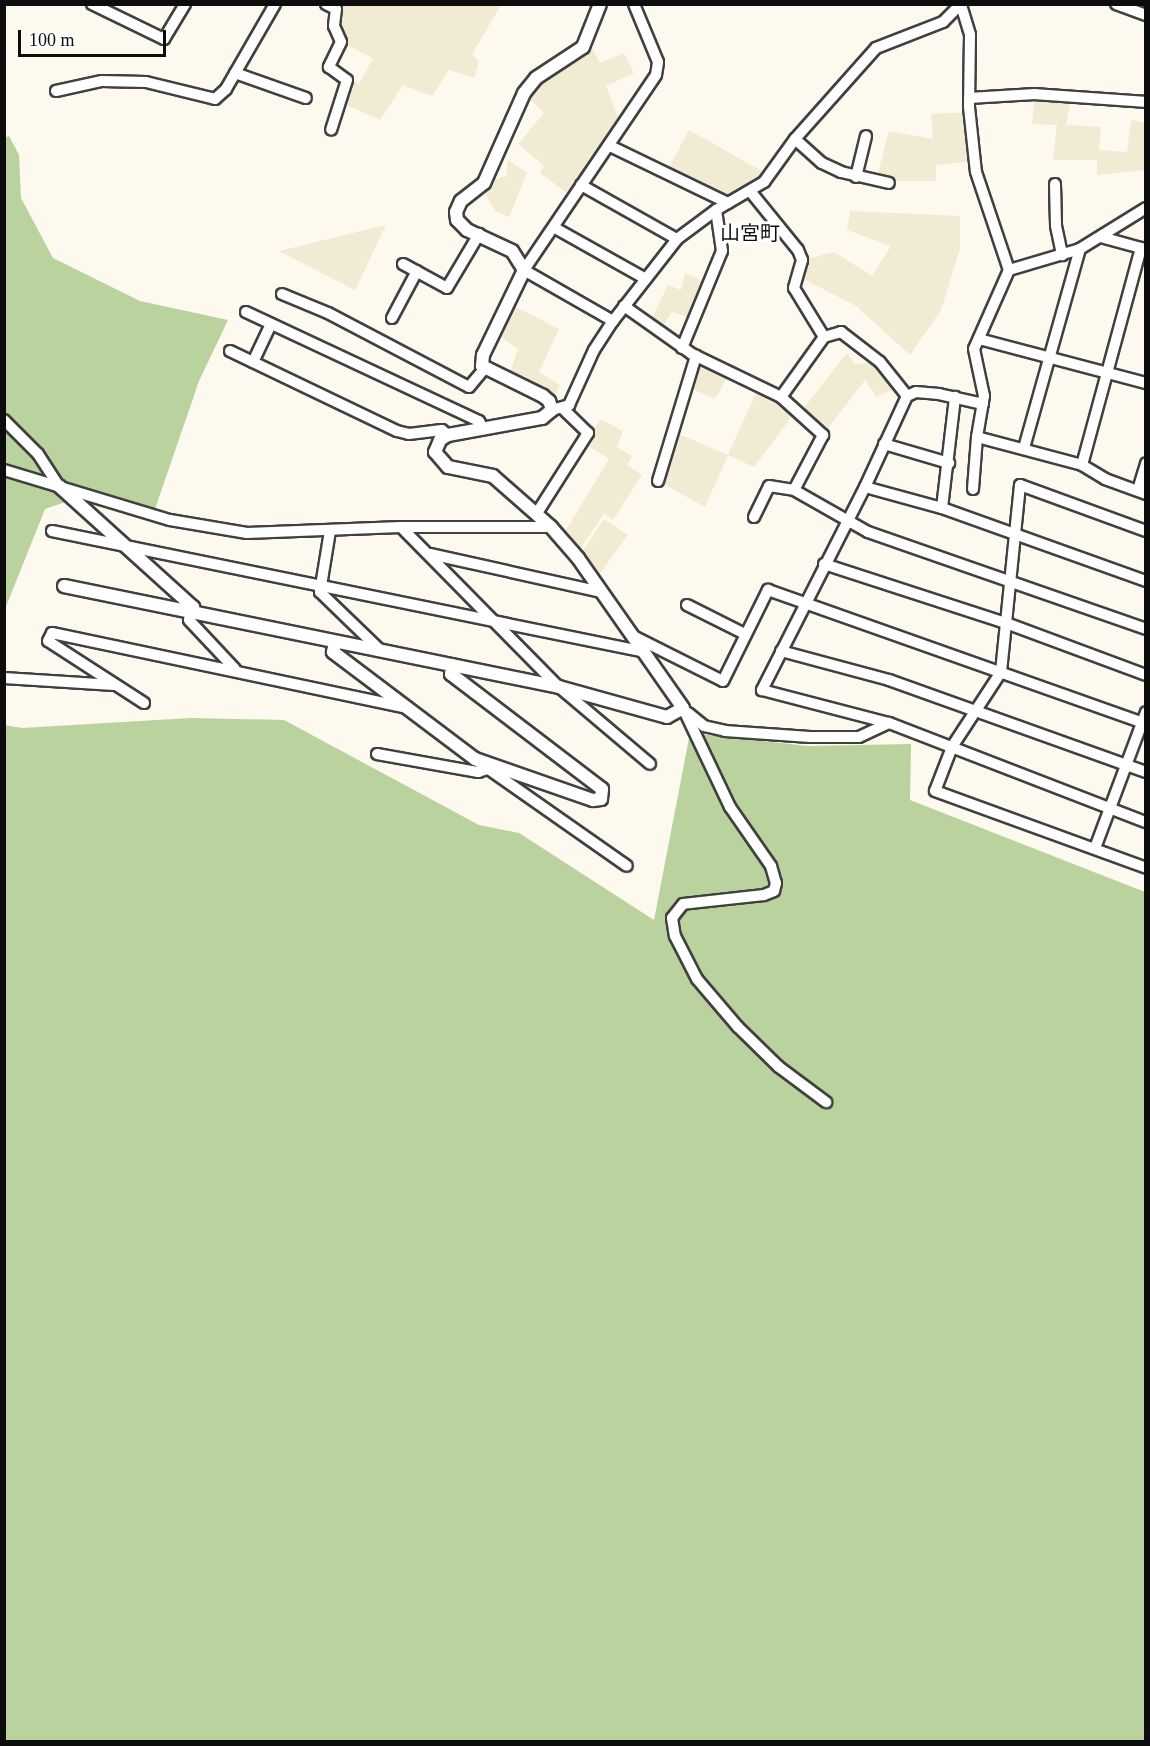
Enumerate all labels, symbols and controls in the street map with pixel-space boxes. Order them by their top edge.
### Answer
scale bar [21,18,170,56]
text: 100 m [29,30,75,50]
district label: 山宮町 [720,221,780,245]

